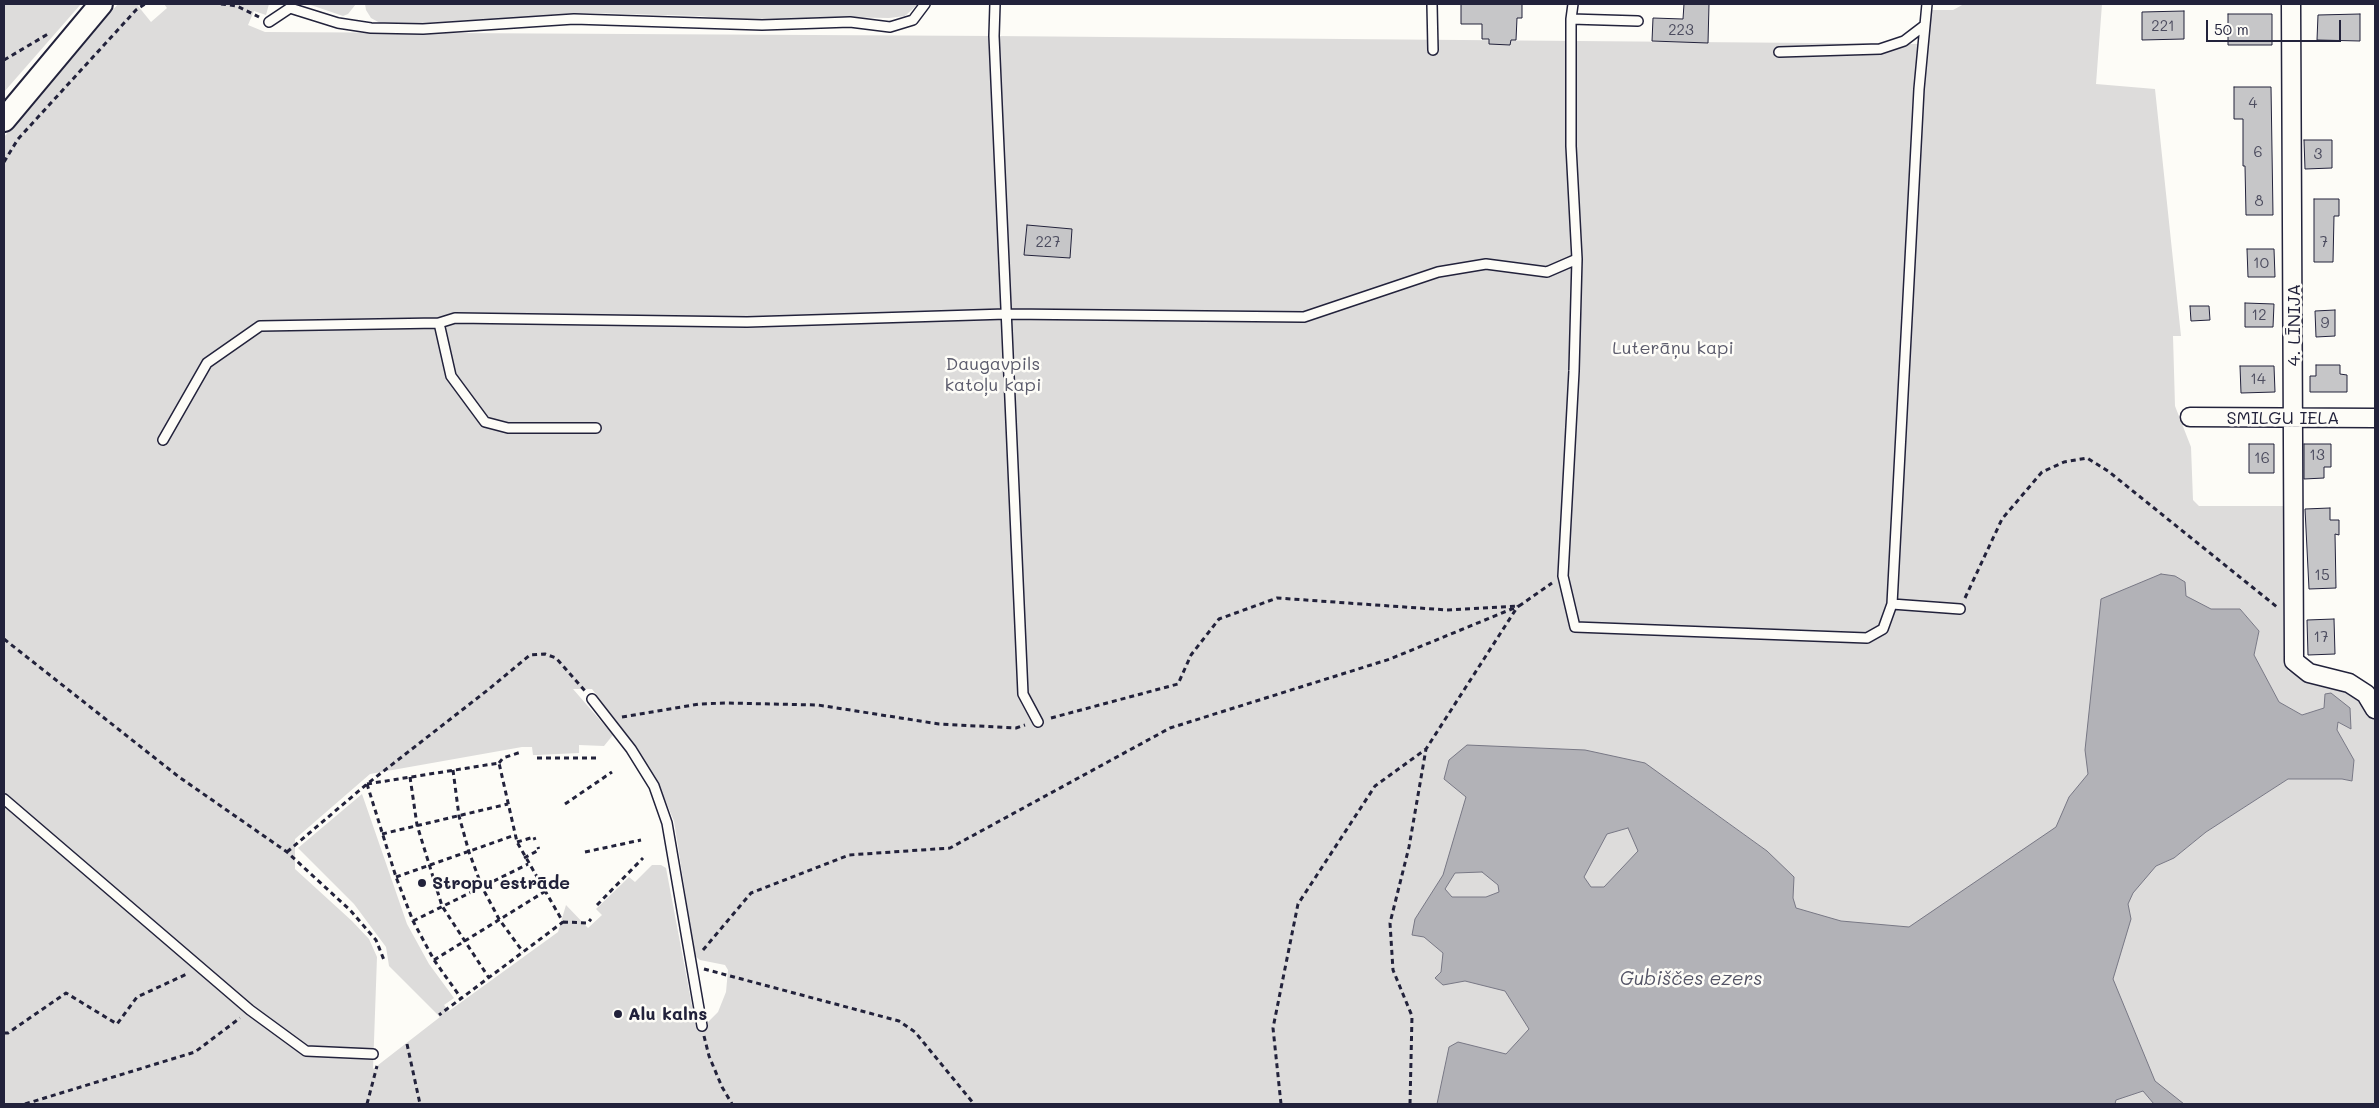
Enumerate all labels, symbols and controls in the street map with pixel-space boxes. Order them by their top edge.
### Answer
scale bar [2209,10,2344,42]
house number: 221 [2151,17,2175,35]
text: 50 m [2214,19,2249,39]
house number: 223 [1668,21,1694,39]
house number: 4 [2249,94,2257,112]
house number: 6 [2253,143,2263,161]
house number: 3 [2314,145,2322,163]
house number: 8 [2254,192,2264,210]
house number: 227 [1035,233,1061,251]
house number: 7 [2320,233,2328,251]
house number: 10 [2253,254,2269,272]
street label: 4. LĪNIJA [2283,284,2305,366]
house number: 12 [2251,306,2267,324]
house number: 9 [2321,314,2329,332]
park label: Luterāņu kapi [1612,337,1734,359]
park label: Daugavpils katoļu kapi [945,353,1041,396]
house number: 14 [2250,370,2266,388]
street label: SMILGU IELA [2226,407,2340,429]
house number: 13 [2309,446,2325,464]
house number: 16 [2254,449,2270,467]
house number: 15 [2314,566,2330,584]
house number: 17 [2313,628,2329,646]
place label: Stropu estrāde [432,872,570,894]
marker: Stropu estrāde [416,877,428,889]
water label: Gubiščes ezers [1620,968,1762,990]
place label: Alu kalns [628,1003,707,1025]
marker: Alu kalns [612,1008,624,1020]

